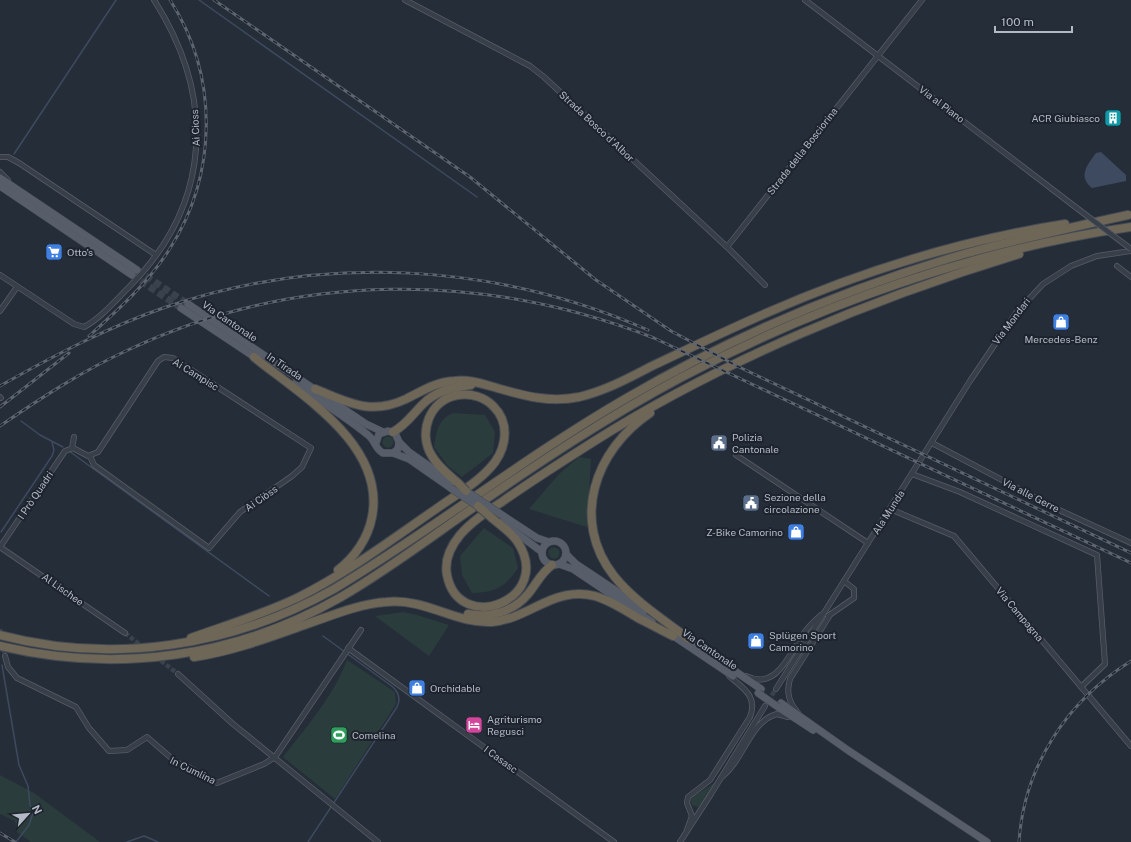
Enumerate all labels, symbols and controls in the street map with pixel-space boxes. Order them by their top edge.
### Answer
scale bar [995,8,1072,34]
text: 100 m [1001,15,1034,29]
street label: Via al Piano [917,83,967,125]
street label: Strada Bosco d'Albor [557,88,637,164]
street label: Strada della Bosciorina [764,105,840,197]
building icon: ACR Giubiasco [1103,108,1123,128]
street label: Ai Cioss [188,109,202,147]
place label: ACR Giubiasco [1031,112,1100,124]
supermarket icon: Otto's [44,242,64,262]
place label: Otto's [67,246,93,258]
street label: Via Mondari [990,295,1032,347]
street label: Via Cantonale [200,298,260,344]
shop icon: Mercedes-Benz [1051,312,1071,332]
place label: Mercedes-Benz [1024,333,1098,345]
street label: In Tirada [265,350,305,382]
street label: Ai Campisc [171,355,221,393]
place label: Polizia Cantonale [732,431,779,455]
public building icon: Polizia Cantonale [709,433,729,453]
street label: I Prò Quadri [15,469,55,521]
street label: Via alle Gerre [1000,475,1062,515]
street label: Ai Ciòss [242,482,280,514]
street label: Ala Munda [869,488,907,536]
place label: Sezione della circolazione [764,491,826,515]
public building icon: Sezione della circolazione [741,493,761,513]
shop icon: Z-Bike Camorino [786,522,806,542]
place label: Z-Bike Camorino [706,526,783,538]
street label: Al Lischee [40,570,87,608]
street label: Via Campagna [994,584,1046,644]
street label: Via Cantonale [680,626,740,672]
place label: Splügen Sport Camorino [769,629,836,653]
shop icon: Splügen Sport Camorino [746,631,766,651]
shop icon: Orchidable [407,678,427,698]
place label: Orchidable [430,682,481,694]
place label: Agriturismo Regusci [487,713,542,737]
hotel icon: Agriturismo Regusci [464,715,484,735]
sports icon: Comelina [329,725,349,745]
place label: Comelina [352,729,396,741]
street label: I Casasc [482,743,520,775]
street label: In Cumlina [168,754,218,786]
north arrow [8,794,48,834]
text: N [30,803,44,816]

